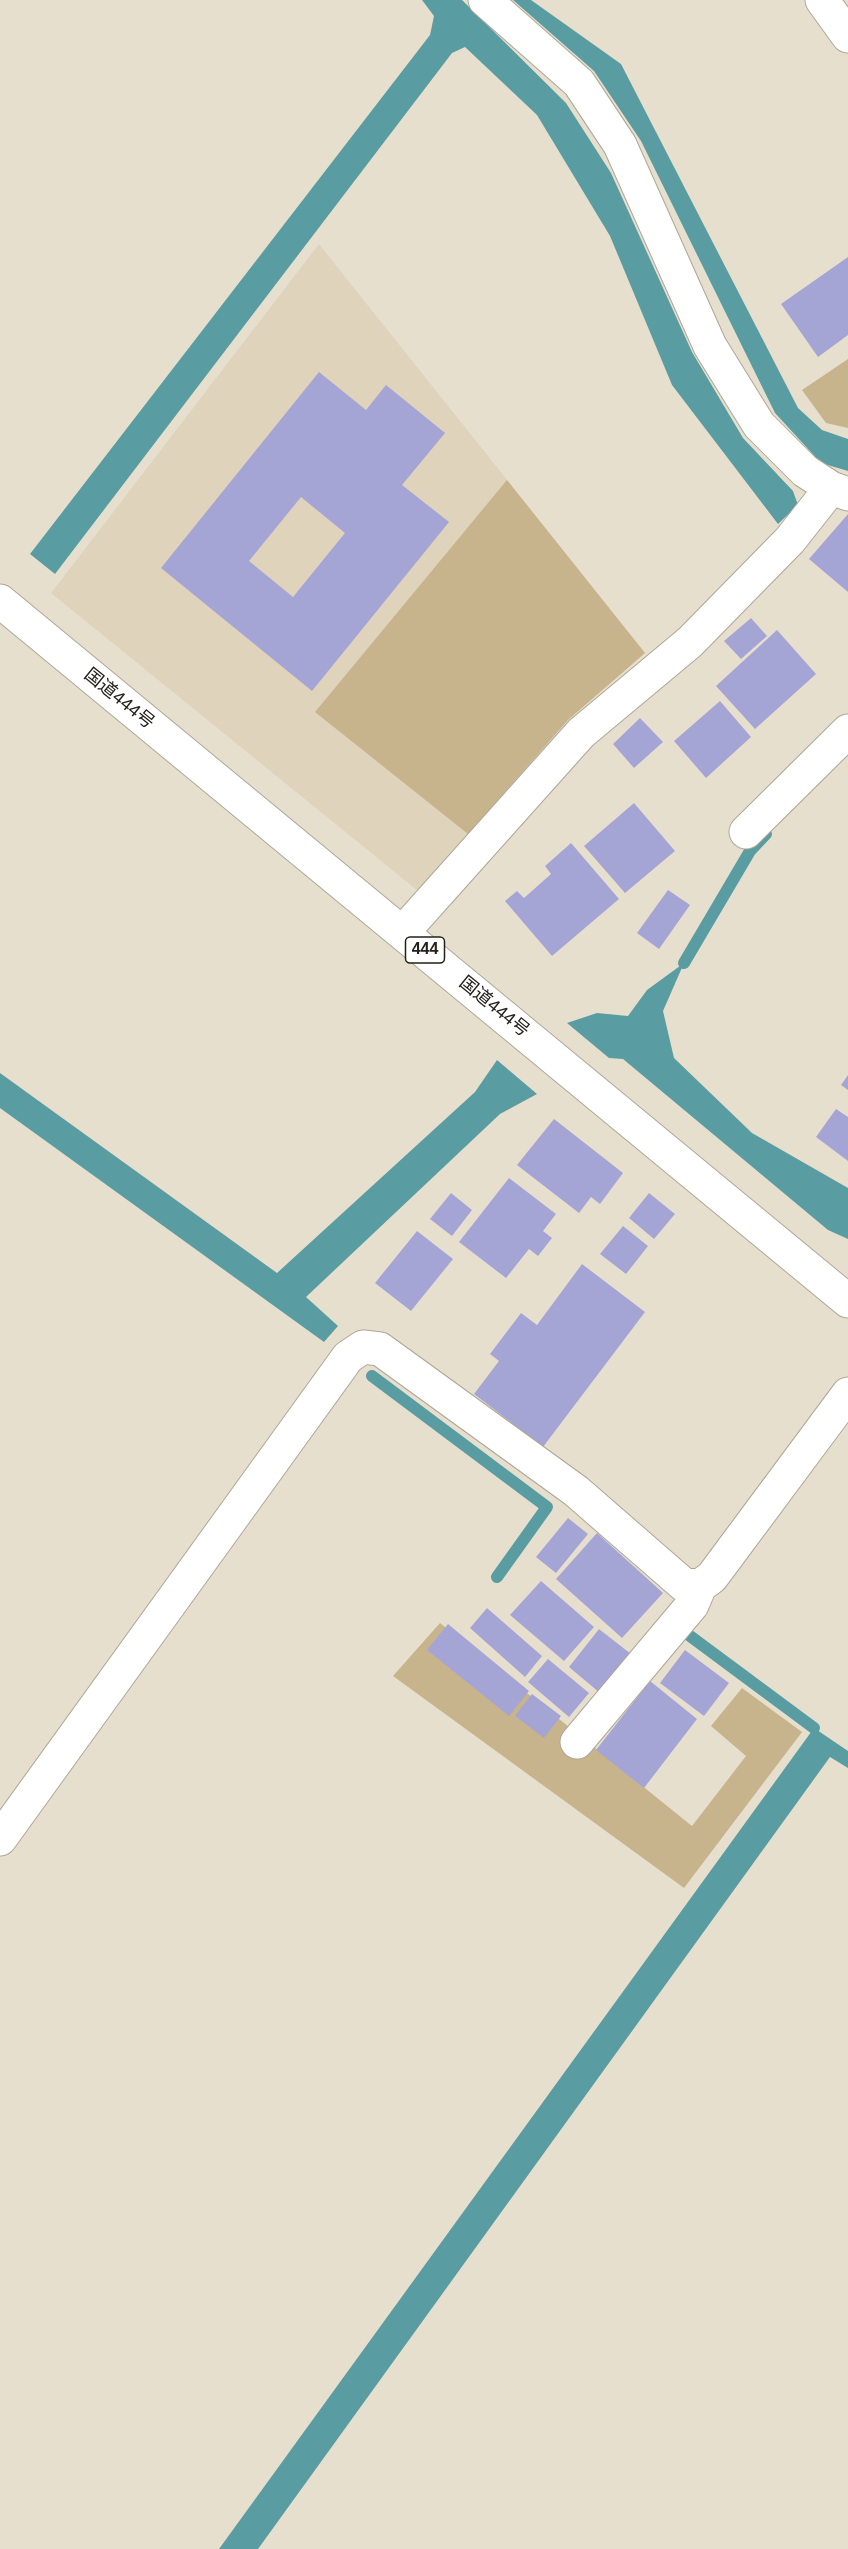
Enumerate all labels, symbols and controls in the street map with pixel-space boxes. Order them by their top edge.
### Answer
street label: 国道444号 [80,664,158,734]
road number: 444 [406,937,444,963]
street label: 国道444号 [455,972,533,1042]

